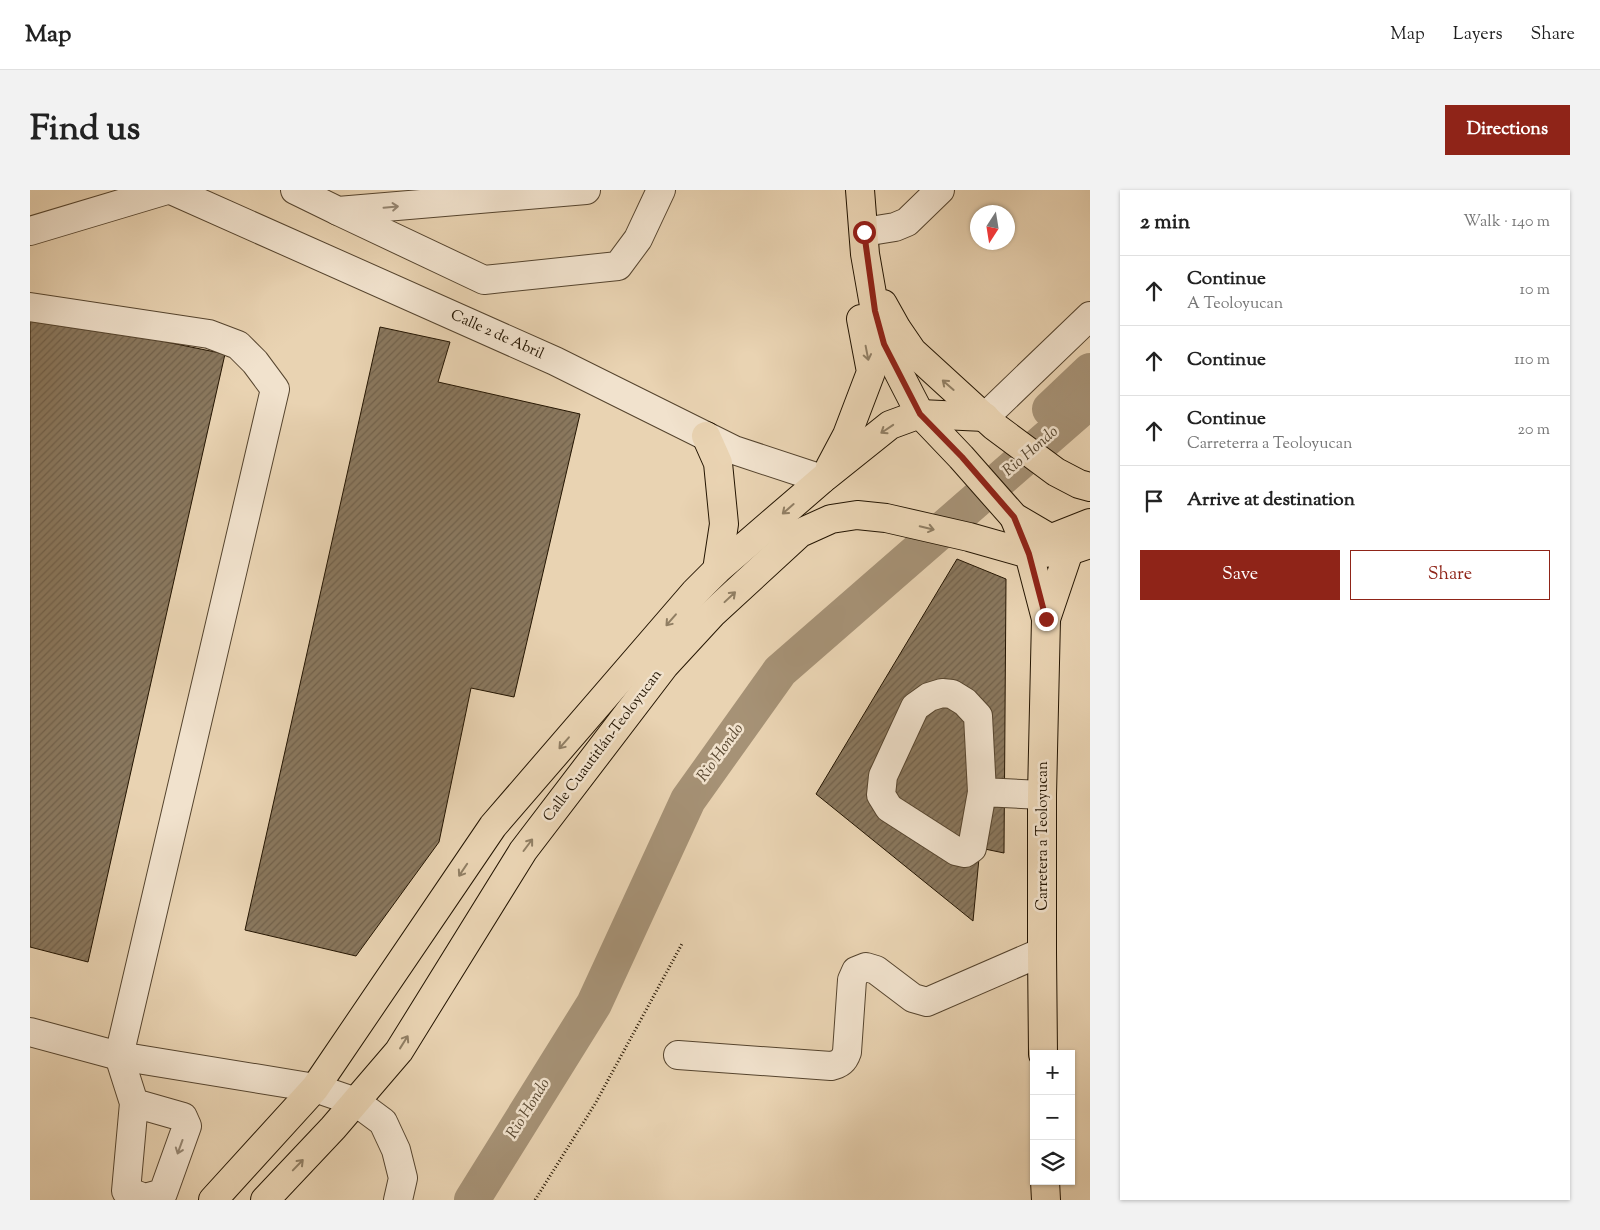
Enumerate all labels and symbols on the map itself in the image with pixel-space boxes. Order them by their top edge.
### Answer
one-way arrow [383,202,399,212]
north arrow [970,205,1015,250]
route start [853,221,876,244]
street label: Calle 2 de Abril [447,305,547,365]
one-way arrow [863,345,873,361]
one-way arrow [942,379,955,391]
water label: Rio Hondo [998,421,1064,483]
one-way arrow [880,424,894,434]
one-way arrow [782,503,795,514]
one-way arrow [919,524,935,533]
one-way arrow [723,591,736,603]
route end [1035,608,1058,631]
one-way arrow [665,614,676,627]
street label: Calle Cuautitlán-Teoloyucan [539,665,667,827]
water label: Rio Hondo [692,719,750,787]
one-way arrow [559,737,570,750]
street label: Carretera a Teoloyucan [1033,761,1054,911]
one-way arrow [522,839,533,852]
one-way arrow [458,863,468,877]
one-way arrow [400,1035,410,1049]
water label: Rio Hondo [501,1075,557,1143]
one-way arrow [175,1139,184,1154]
one-way arrow [292,1158,304,1171]

